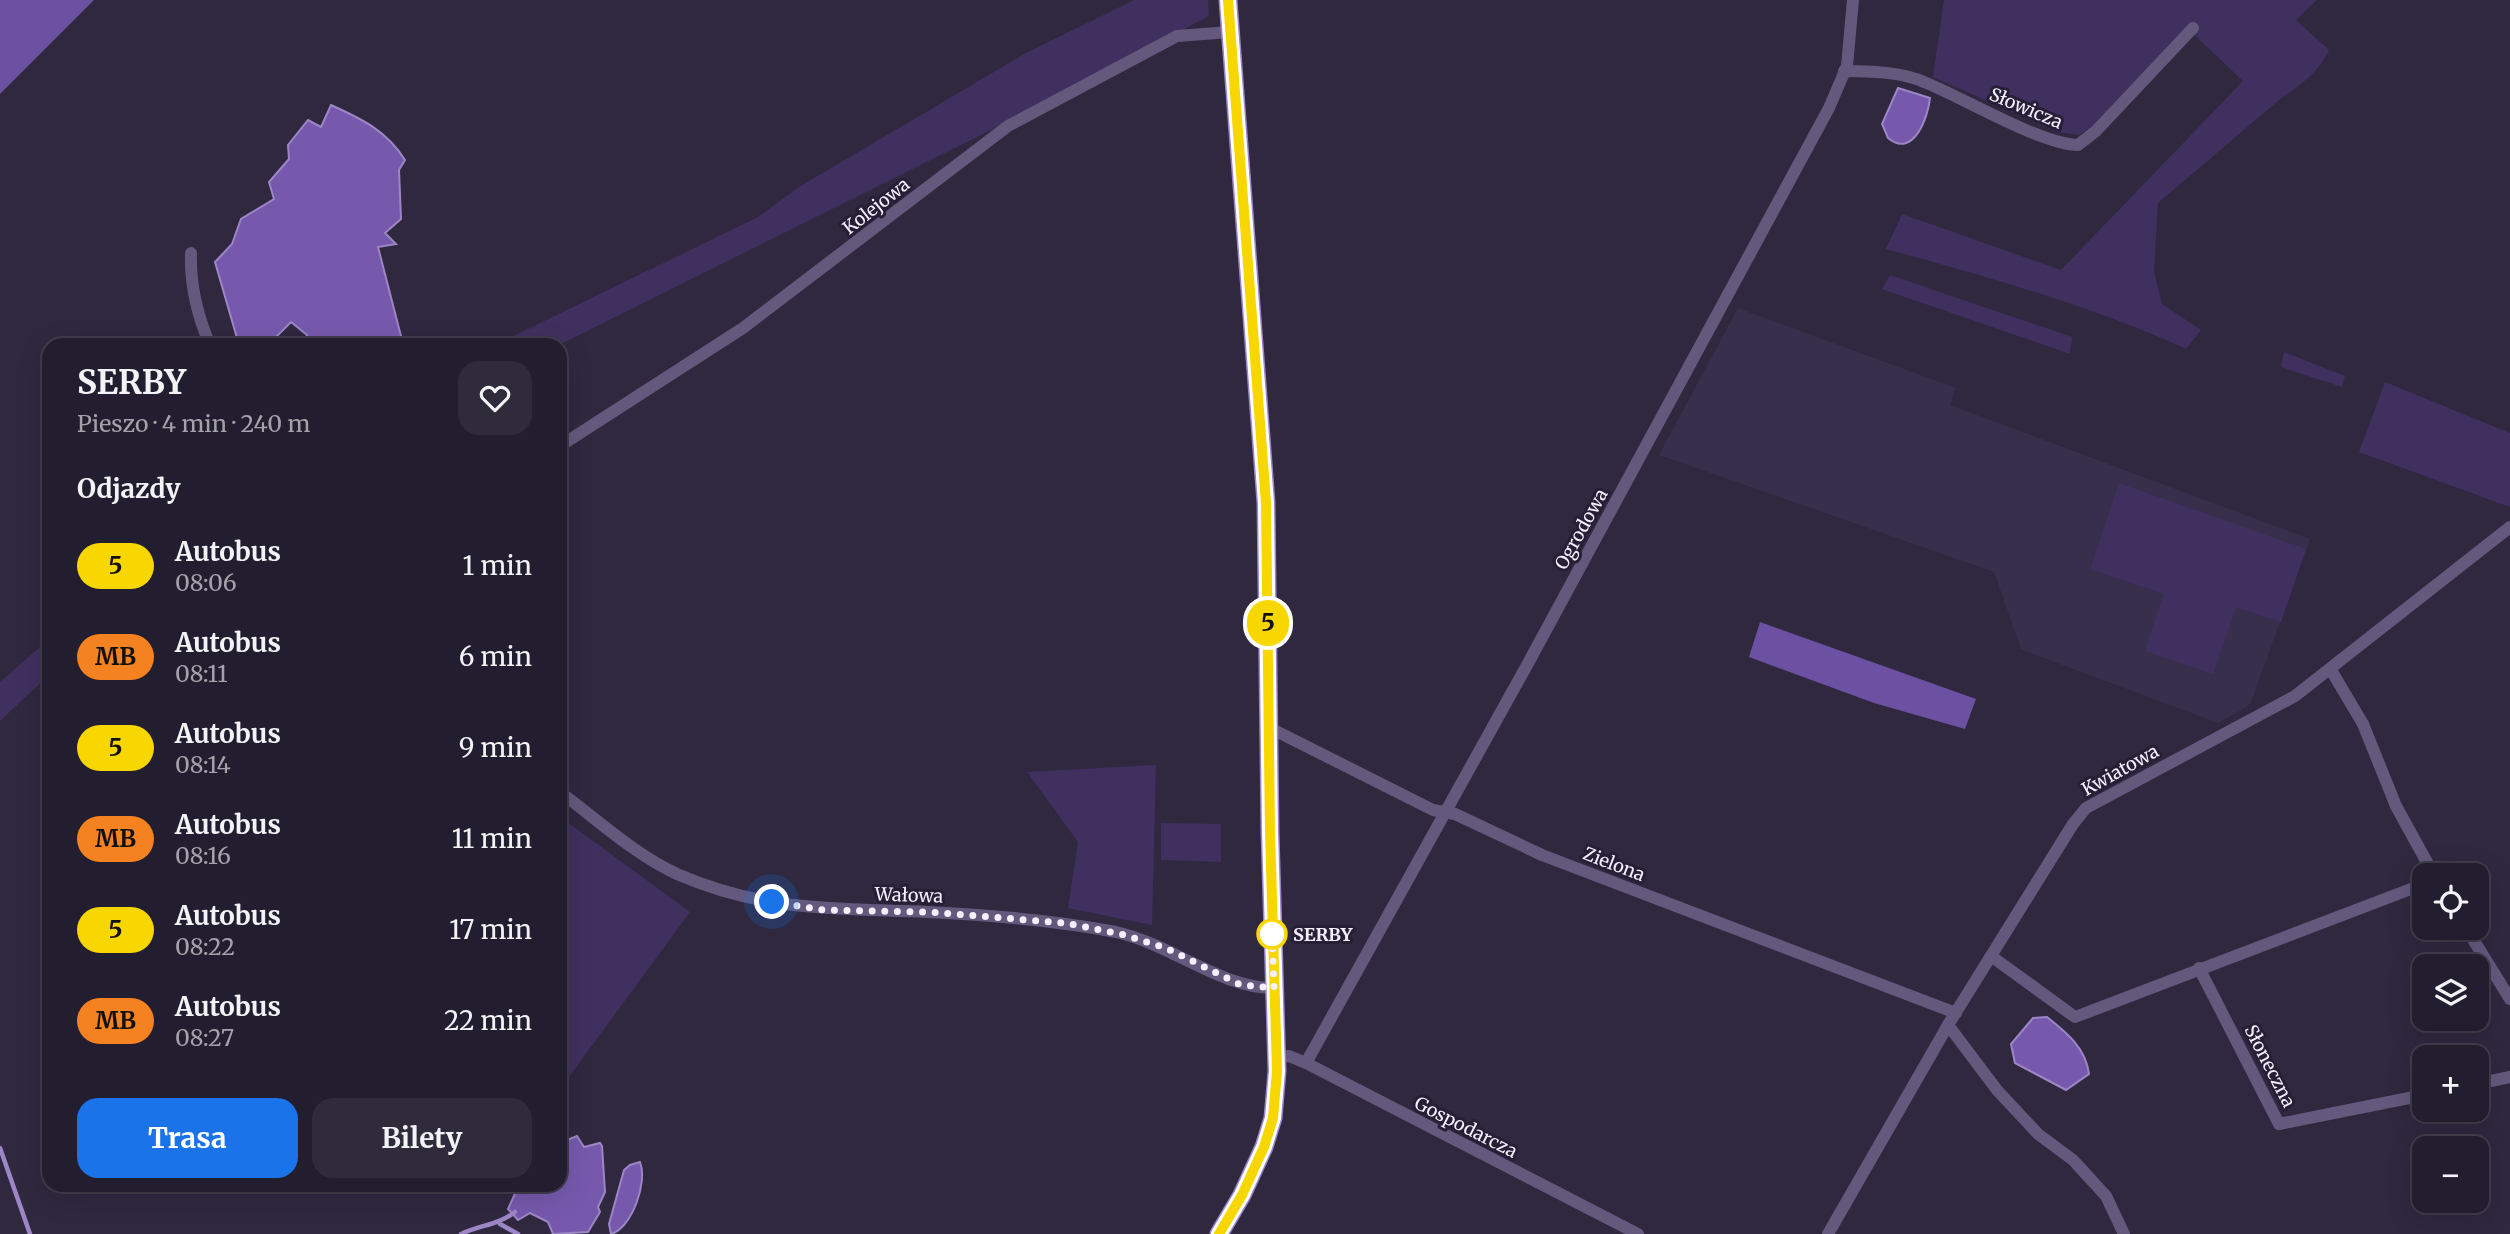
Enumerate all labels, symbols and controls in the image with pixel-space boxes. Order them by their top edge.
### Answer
street label: Słowicza [1986,82,2066,134]
street label: Kolejowa [838,173,914,239]
button: heart [458,361,532,435]
text: SERBY [77,362,186,403]
text: Pieszo · 4 min · 240 m [77,409,310,438]
text: Odjazdy [77,472,181,505]
street label: Ogrodowa [1549,484,1613,573]
text: Autobus [175,535,281,568]
text: 1 min [463,549,532,582]
text: 5 [108,550,123,581]
text: 08:06 [175,568,237,597]
line badge: 5 [1245,600,1291,646]
text: 5 [1261,607,1275,638]
text: Autobus [175,626,281,659]
text: 6 min [459,640,532,673]
text: MB [95,641,136,672]
text: 08:11 [175,659,228,688]
text: Autobus [175,717,281,750]
text: 9 min [459,731,532,764]
text: 5 [108,732,123,763]
street label: Kwiatowa [2077,739,2163,801]
text: 08:14 [175,750,231,779]
text: Autobus [175,808,281,841]
text: 11 min [452,822,532,855]
text: MB [95,823,136,854]
text: 08:16 [175,841,231,870]
street label: Zielona [1580,842,1648,886]
map controls [2412,863,2489,1213]
button: locate [2412,863,2489,940]
street label: Wałowa [873,882,944,908]
your location [754,884,789,919]
text: Autobus [175,899,281,932]
text: 17 min [449,913,532,946]
text: 5 [108,914,123,945]
marker: SERBY [1257,919,1287,949]
place label: SERBY [1293,923,1354,946]
text: 08:22 [175,932,235,961]
button: layers [2412,954,2489,1031]
text: Autobus [175,990,281,1023]
text: 22 min [444,1004,532,1037]
text: MB [95,1005,136,1036]
street label: Słoneczna [2239,1021,2301,1111]
text: 08:27 [175,1023,234,1052]
button: + [2412,1045,2489,1122]
street label: Gospodarcza [1411,1091,1522,1163]
button: Trasa [77,1098,298,1178]
button: Bilety [312,1098,532,1178]
button: − [2412,1136,2489,1213]

